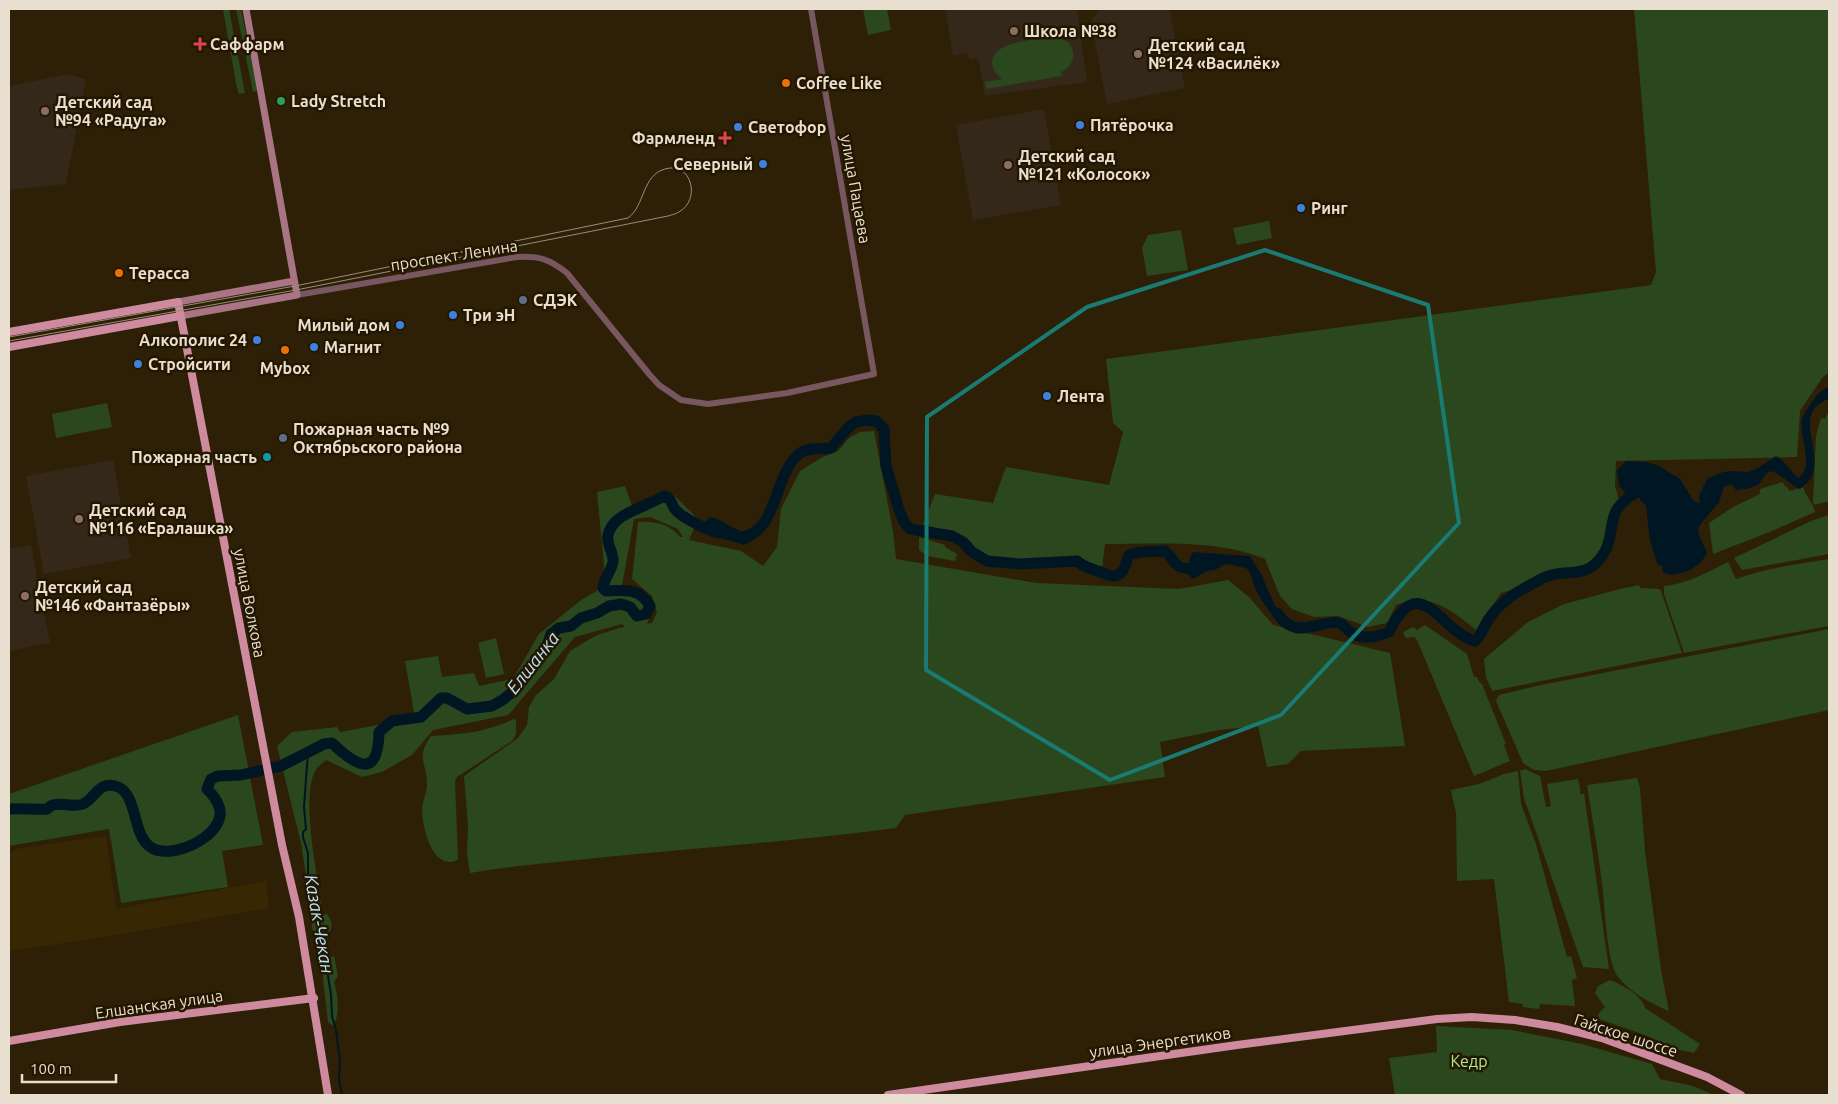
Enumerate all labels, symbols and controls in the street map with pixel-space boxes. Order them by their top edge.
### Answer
place label: Школа №38 [1024,22,1117,40]
marker: Школа №38 [1008,25,1020,37]
place label: Саффарм [210,35,284,53]
place label: Детский сад №124 «Василёк» [1148,36,1280,72]
marker: Саффарм [194,38,206,50]
marker: Детский сад №124 «Василёк» [1132,48,1144,60]
place label: Coffee Like [796,74,882,92]
marker: Coffee Like [780,77,792,89]
place label: Lady Stretch [291,92,386,110]
place label: Детский сад №94 «Радуга» [55,93,166,129]
marker: Lady Stretch [275,95,287,107]
marker: Детский сад №94 «Радуга» [39,105,51,117]
place label: Пятёрочка [1090,116,1174,134]
place label: Светофор [748,118,826,136]
marker: Пятёрочка [1074,119,1086,131]
marker: Светофор [732,121,744,133]
place label: Фармленд [632,129,716,147]
marker: Фармленд [719,132,731,144]
street label: улица Пацаева [838,133,874,245]
place label: Детский сад №121 «Колосок» [1018,147,1150,183]
place label: Северный [673,155,753,173]
marker: Северный [757,158,769,170]
marker: Детский сад №121 «Колосок» [1002,159,1014,171]
place label: Ринг [1311,199,1347,217]
marker: Ринг [1295,202,1307,214]
street label: проспект Ленина [389,236,519,274]
place label: Терасса [129,264,190,282]
marker: Терасса [113,267,125,279]
place label: СДЭК [533,291,578,309]
marker: СДЭК [517,294,529,306]
place label: Три эН [463,306,515,324]
marker: Три эН [447,309,459,321]
place label: Милый дом [297,316,390,334]
marker: Милый дом [394,319,406,331]
place label: Алкополис 24 [139,331,247,349]
marker: Алкополис 24 [251,334,263,346]
place label: Магнит [324,338,381,356]
marker: Магнит [308,341,320,353]
marker: Mybox [279,344,291,356]
place label: Стройсити [148,355,231,373]
marker: Стройсити [132,358,144,370]
place label: Mybox [260,359,311,377]
place label: Лента [1057,387,1105,405]
marker: Лента [1041,390,1053,402]
place label: Пожарная часть №9 Октябрьского района [293,420,463,456]
marker: Пожарная часть №9 Октябрьского района [277,432,289,444]
place label: Пожарная часть [131,448,257,466]
marker: Пожарная часть [261,451,273,463]
place label: Детский сад №116 «Ералашка» [89,501,233,537]
marker: Детский сад №116 «Ералашка» [73,513,85,525]
street label: улица Волкова [231,547,269,659]
place label: Детский сад №146 «Фантазёры» [35,578,190,614]
marker: Детский сад №146 «Фантазёры» [19,590,31,602]
water label: Елшанка [502,627,563,697]
water label: Казак-Чекан [301,873,339,975]
street label: Елшанская улица [94,986,224,1022]
street label: Гайское шоссе [1572,1010,1680,1060]
street label: улица Энергетиков [1088,1023,1232,1061]
scale bar [22,1052,116,1084]
park label: Кедр [1450,1052,1488,1070]
text: 100 m [30,1060,72,1077]

